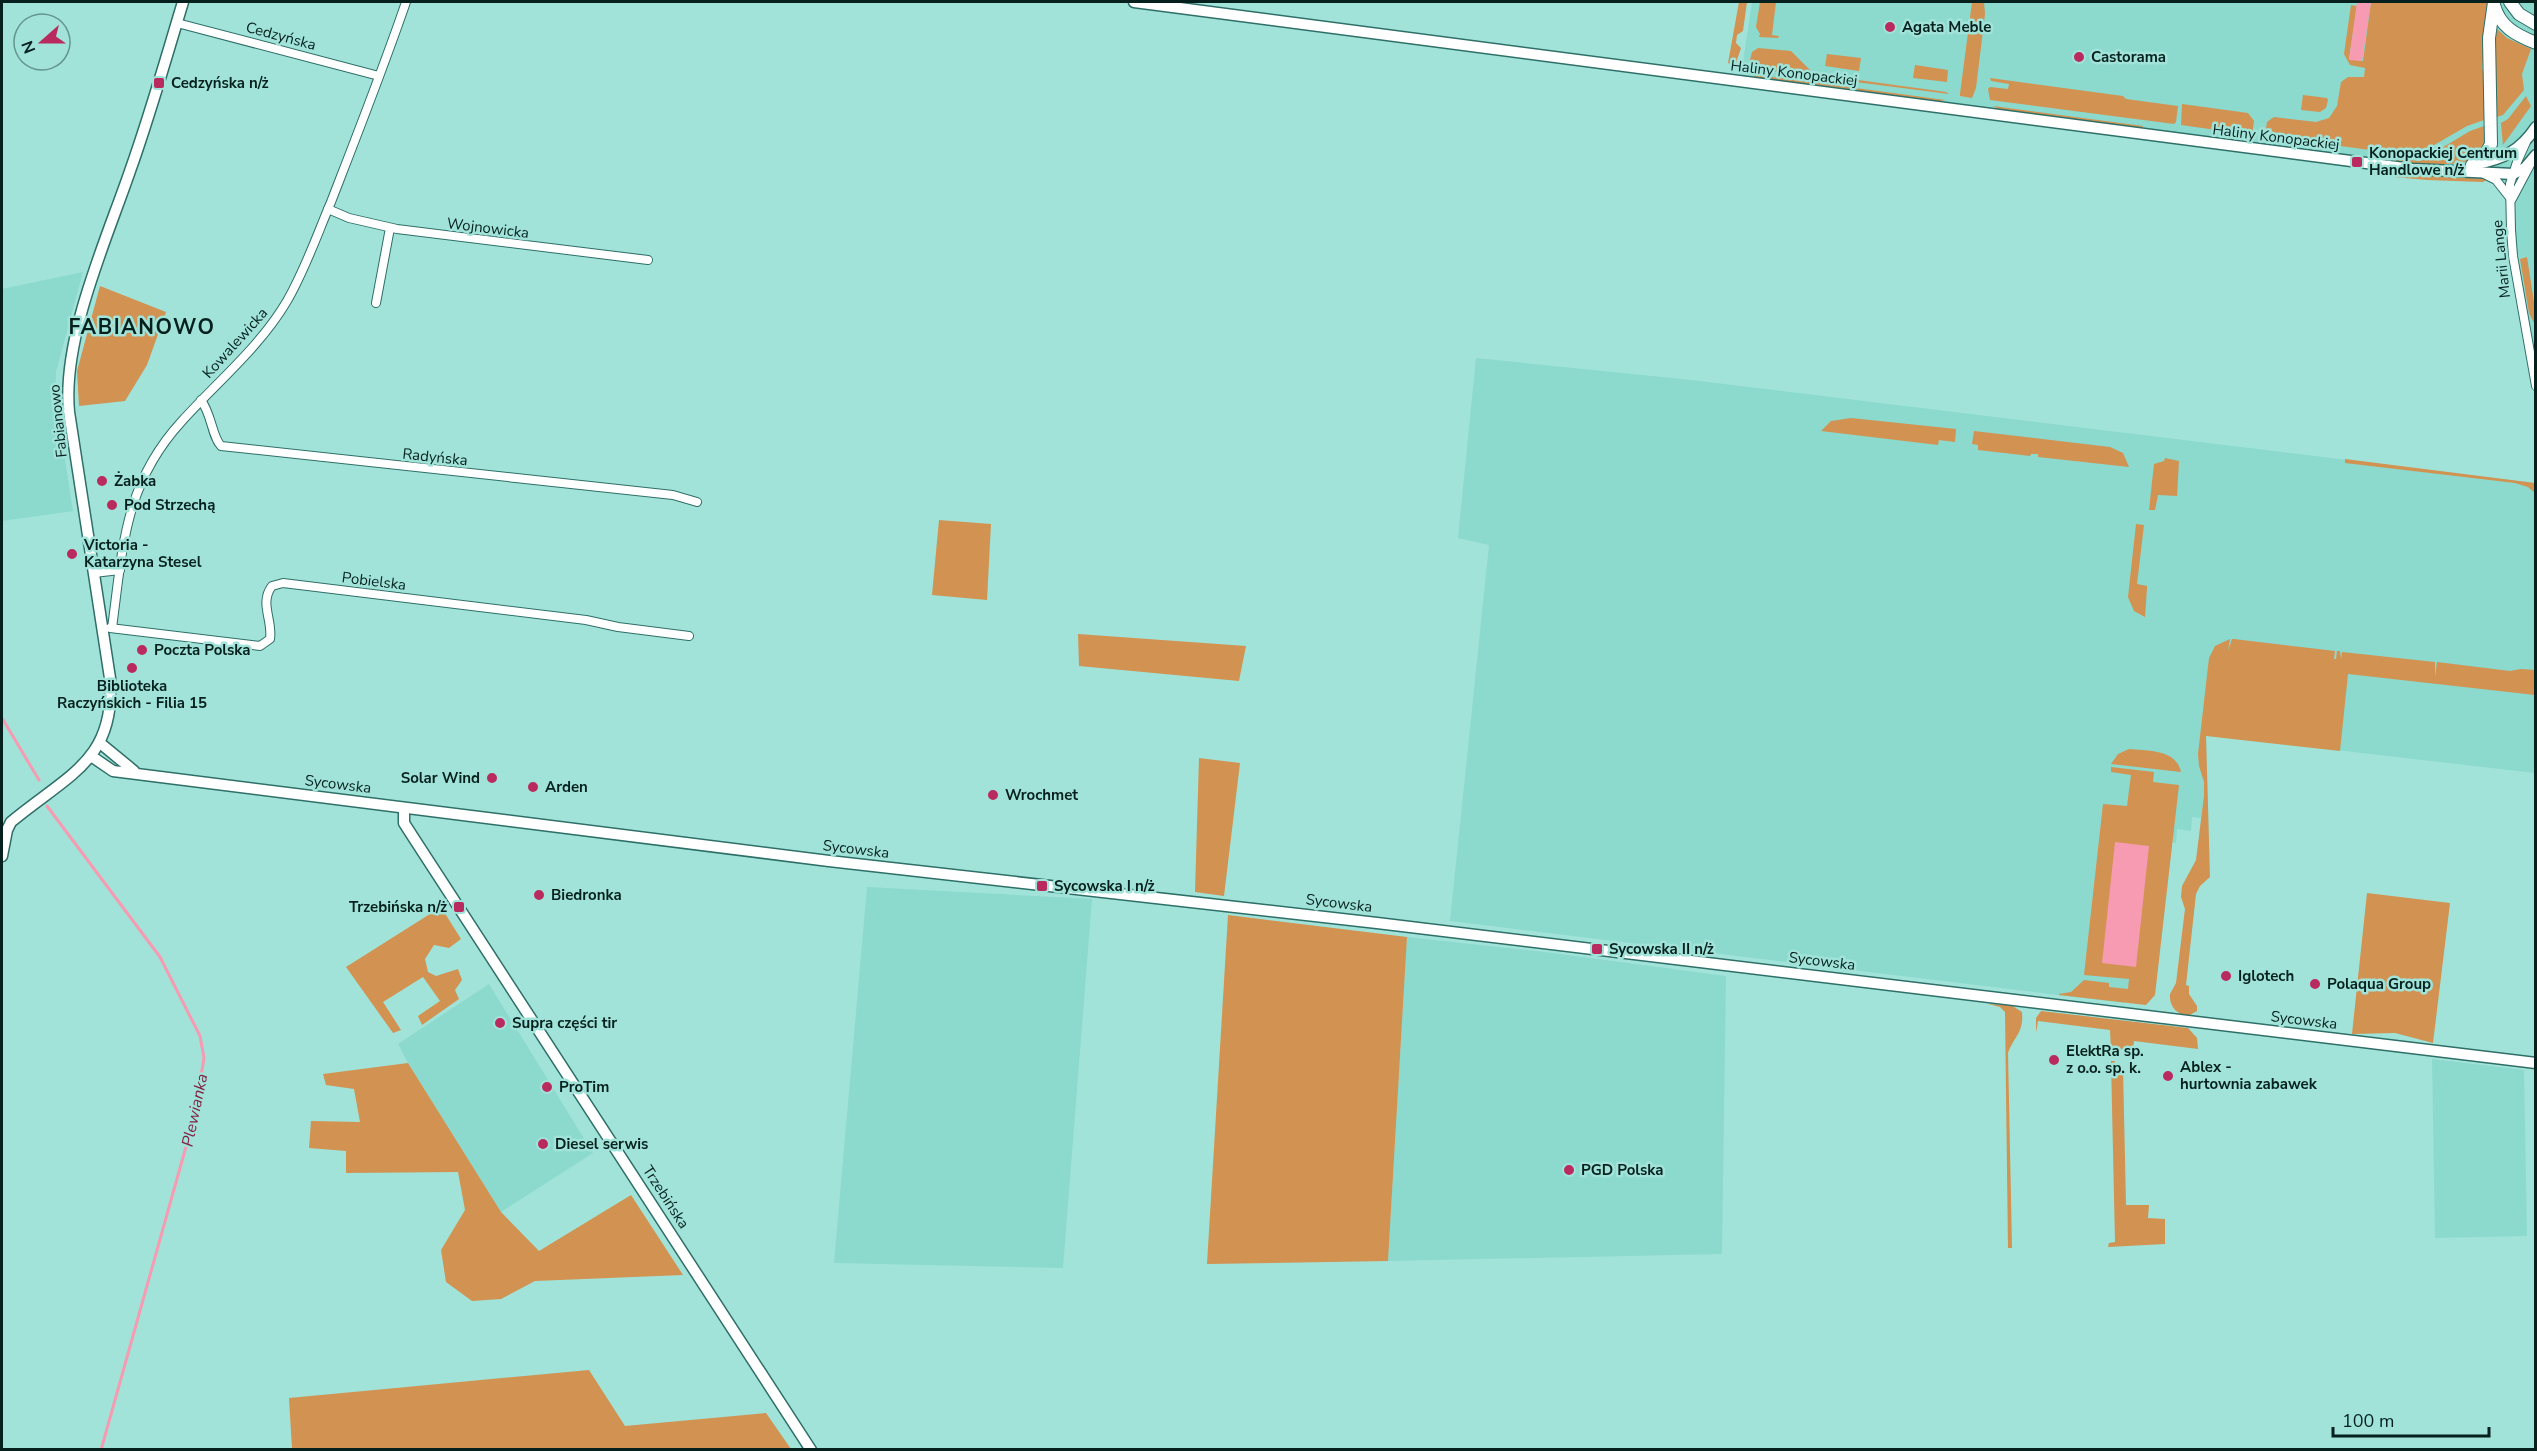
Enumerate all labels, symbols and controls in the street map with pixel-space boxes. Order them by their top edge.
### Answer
north arrow [12,12,72,72]
street label: Cedzyńska [244,17,318,55]
place label: Agata Meble [1902,17,1991,37]
marker: Agata Meble [1883,20,1897,34]
text: N [17,37,41,57]
place label: Castorama [2091,47,2166,67]
marker: Castorama [2072,50,2086,64]
street label: Haliny Konopackiej [1729,55,1859,91]
place label: Cedzyńska n/ż [171,73,269,93]
marker: Cedzyńska n/ż [152,76,166,90]
street label: Haliny Konopackiej [2211,119,2341,155]
place label: Konopackiej Centrum Handlowe n/ż [2369,143,2517,180]
marker: Konopackiej Centrum Handlowe n/ż [2350,155,2364,169]
street label: Wojnowicka [446,213,530,243]
street label: Marii Lange [2487,219,2515,299]
street label: Kowalewicka [198,303,272,383]
district label: FABIANOWO [68,313,216,341]
street label: Fabianowo [44,383,72,459]
street label: Radyńska [401,444,469,470]
place label: Żabka [114,471,156,491]
marker: Żabka [95,474,109,488]
place label: Pod Strzechą [124,495,215,515]
marker: Pod Strzechą [105,498,119,512]
place label: Victoria - Katarzyna Stesel [83,535,202,572]
marker: Victoria - Katarzyna Stesel [65,547,79,561]
street label: Pobielska [341,567,407,595]
place label: Poczta Polska [154,640,251,660]
marker: Poczta Polska [135,643,149,657]
marker: Biblioteka Raczyńskich - Filia 15 [125,661,139,675]
place label: Biblioteka Raczyńskich - Filia 15 [57,676,207,713]
place label: Solar Wind [401,768,480,788]
street label: Sycowska [304,770,372,798]
marker: Solar Wind [485,771,499,785]
place label: Arden [545,777,588,797]
marker: Arden [526,780,540,794]
place label: Wrochmet [1005,785,1078,805]
marker: Wrochmet [986,788,1000,802]
street label: Sycowska [822,835,890,863]
place label: Sycowska I n/ż [1054,876,1155,896]
marker: Sycowska I n/ż [1035,879,1049,893]
place label: Biedronka [551,885,622,905]
marker: Biedronka [532,888,546,902]
street label: Sycowska [1305,889,1373,917]
place label: Trzebińska n/ż [349,897,447,917]
marker: Trzebińska n/ż [452,900,466,914]
place label: Sycowska II n/ż [1609,939,1714,959]
marker: Sycowska II n/ż [1590,942,1604,956]
street label: Sycowska [1788,947,1856,975]
place label: Iglotech [2238,966,2294,986]
marker: Iglotech [2219,969,2233,983]
place label: Polaqua Group [2327,974,2431,994]
marker: Polaqua Group [2308,977,2322,991]
street label: Sycowska [2270,1006,2338,1034]
place label: Supra części tir [512,1013,617,1033]
marker: Supra części tir [493,1016,507,1030]
place label: ElektRa sp. z o.o. sp. k. [2066,1041,2144,1078]
marker: ElektRa sp. z o.o. sp. k. [2047,1053,2061,1067]
place label: Ablex - hurtownia zabawek [2180,1057,2318,1094]
marker: Ablex - hurtownia zabawek [2161,1069,2175,1083]
water label: Plewianka [176,1072,213,1149]
place label: ProTim [559,1077,609,1097]
marker: ProTim [540,1080,554,1094]
place label: Diesel serwis [555,1134,648,1154]
marker: Diesel serwis [536,1137,550,1151]
place label: PGD Polska [1581,1160,1663,1180]
street label: Trzebińska [638,1162,694,1232]
marker: PGD Polska [1562,1163,1576,1177]
scale bar [2333,1400,2489,1438]
text: 100 m [2342,1409,2394,1433]

